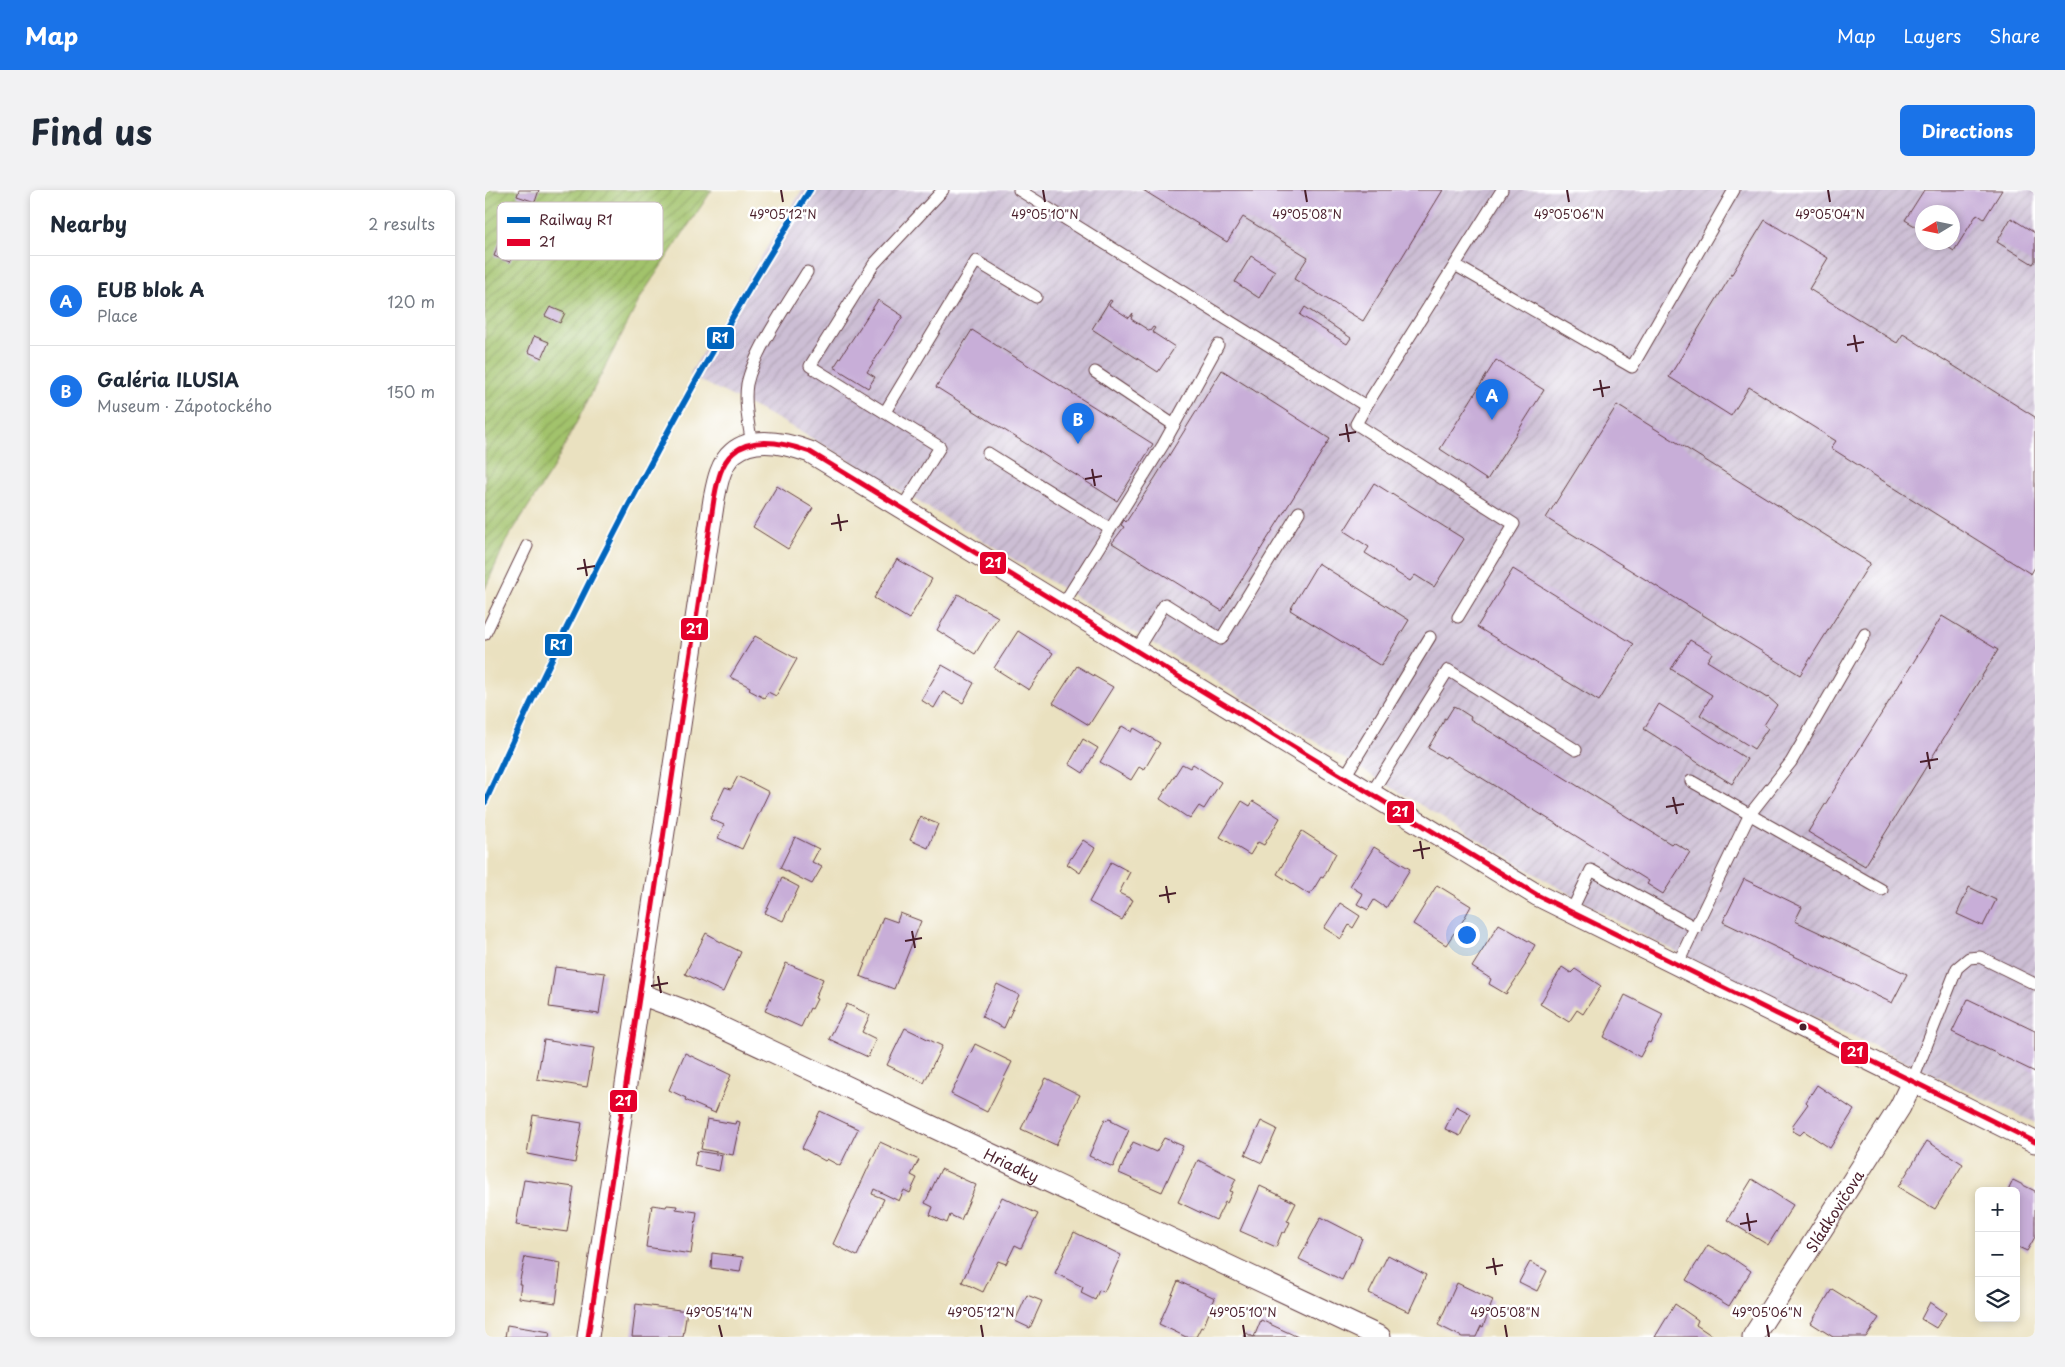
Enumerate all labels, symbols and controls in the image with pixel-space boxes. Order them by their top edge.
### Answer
text: Map [25,17,78,53]
text: Map [1837,22,1876,49]
text: Layers [1904,22,1961,49]
text: Share [1989,22,2040,49]
text: Find us [30,104,152,157]
button: Directions [1900,105,2035,156]
legend [497,202,663,260]
text: 49°05'12"N [749,205,817,223]
text: 49°05'10"N [1011,205,1079,223]
text: 49°05'08"N [1272,205,1342,223]
text: 49°05'06"N [1534,205,1604,223]
text: 49°05'04"N [1795,205,1865,223]
north arrow [1915,205,1960,250]
text: Nearby [50,207,127,239]
text: Railway R1 [539,209,612,230]
text: 2 results [368,211,435,235]
text: 21 [539,231,555,252]
text: EUB blok A [97,275,204,303]
text: A [60,289,72,313]
text: 120 m [388,289,435,313]
text: Place [97,303,138,327]
line badge: R1 [706,326,735,350]
text: R1 [712,327,729,348]
text: Galéria ILUSIA [97,365,239,393]
text: B [61,379,71,403]
text: 150 m [387,379,435,403]
pin: A [1476,379,1508,420]
text: Museum · Zápotockého [97,393,272,417]
pin: B [1062,403,1094,444]
line badge: 21 [979,551,1007,575]
text: 21 [985,552,1002,573]
line badge: 21 [680,617,709,641]
text: 21 [686,618,703,639]
line badge: R1 [544,633,573,657]
text: R1 [550,634,567,655]
line badge: 21 [1386,800,1415,824]
text: 21 [1392,801,1409,822]
your location [1454,922,1480,948]
unlabelled marker [1798,1022,1808,1032]
line badge: 21 [1840,1041,1869,1065]
text: 21 [1847,1041,1864,1062]
line badge: 21 [609,1089,638,1113]
text: 21 [615,1090,632,1111]
street label: Hriadky [980,1141,1043,1187]
street label: Sládkovičova [1799,1164,1869,1256]
map controls [1975,1187,2020,1322]
button: + [1975,1187,2020,1232]
button: − [1975,1232,2020,1277]
button: layers [1975,1277,2020,1322]
text: 49°05'14"N [686,1303,752,1321]
text: 49°05'12"N [947,1303,1015,1321]
text: 49°05'10"N [1209,1303,1277,1321]
text: 49°05'08"N [1470,1303,1540,1321]
text: 49°05'06"N [1732,1303,1802,1321]

